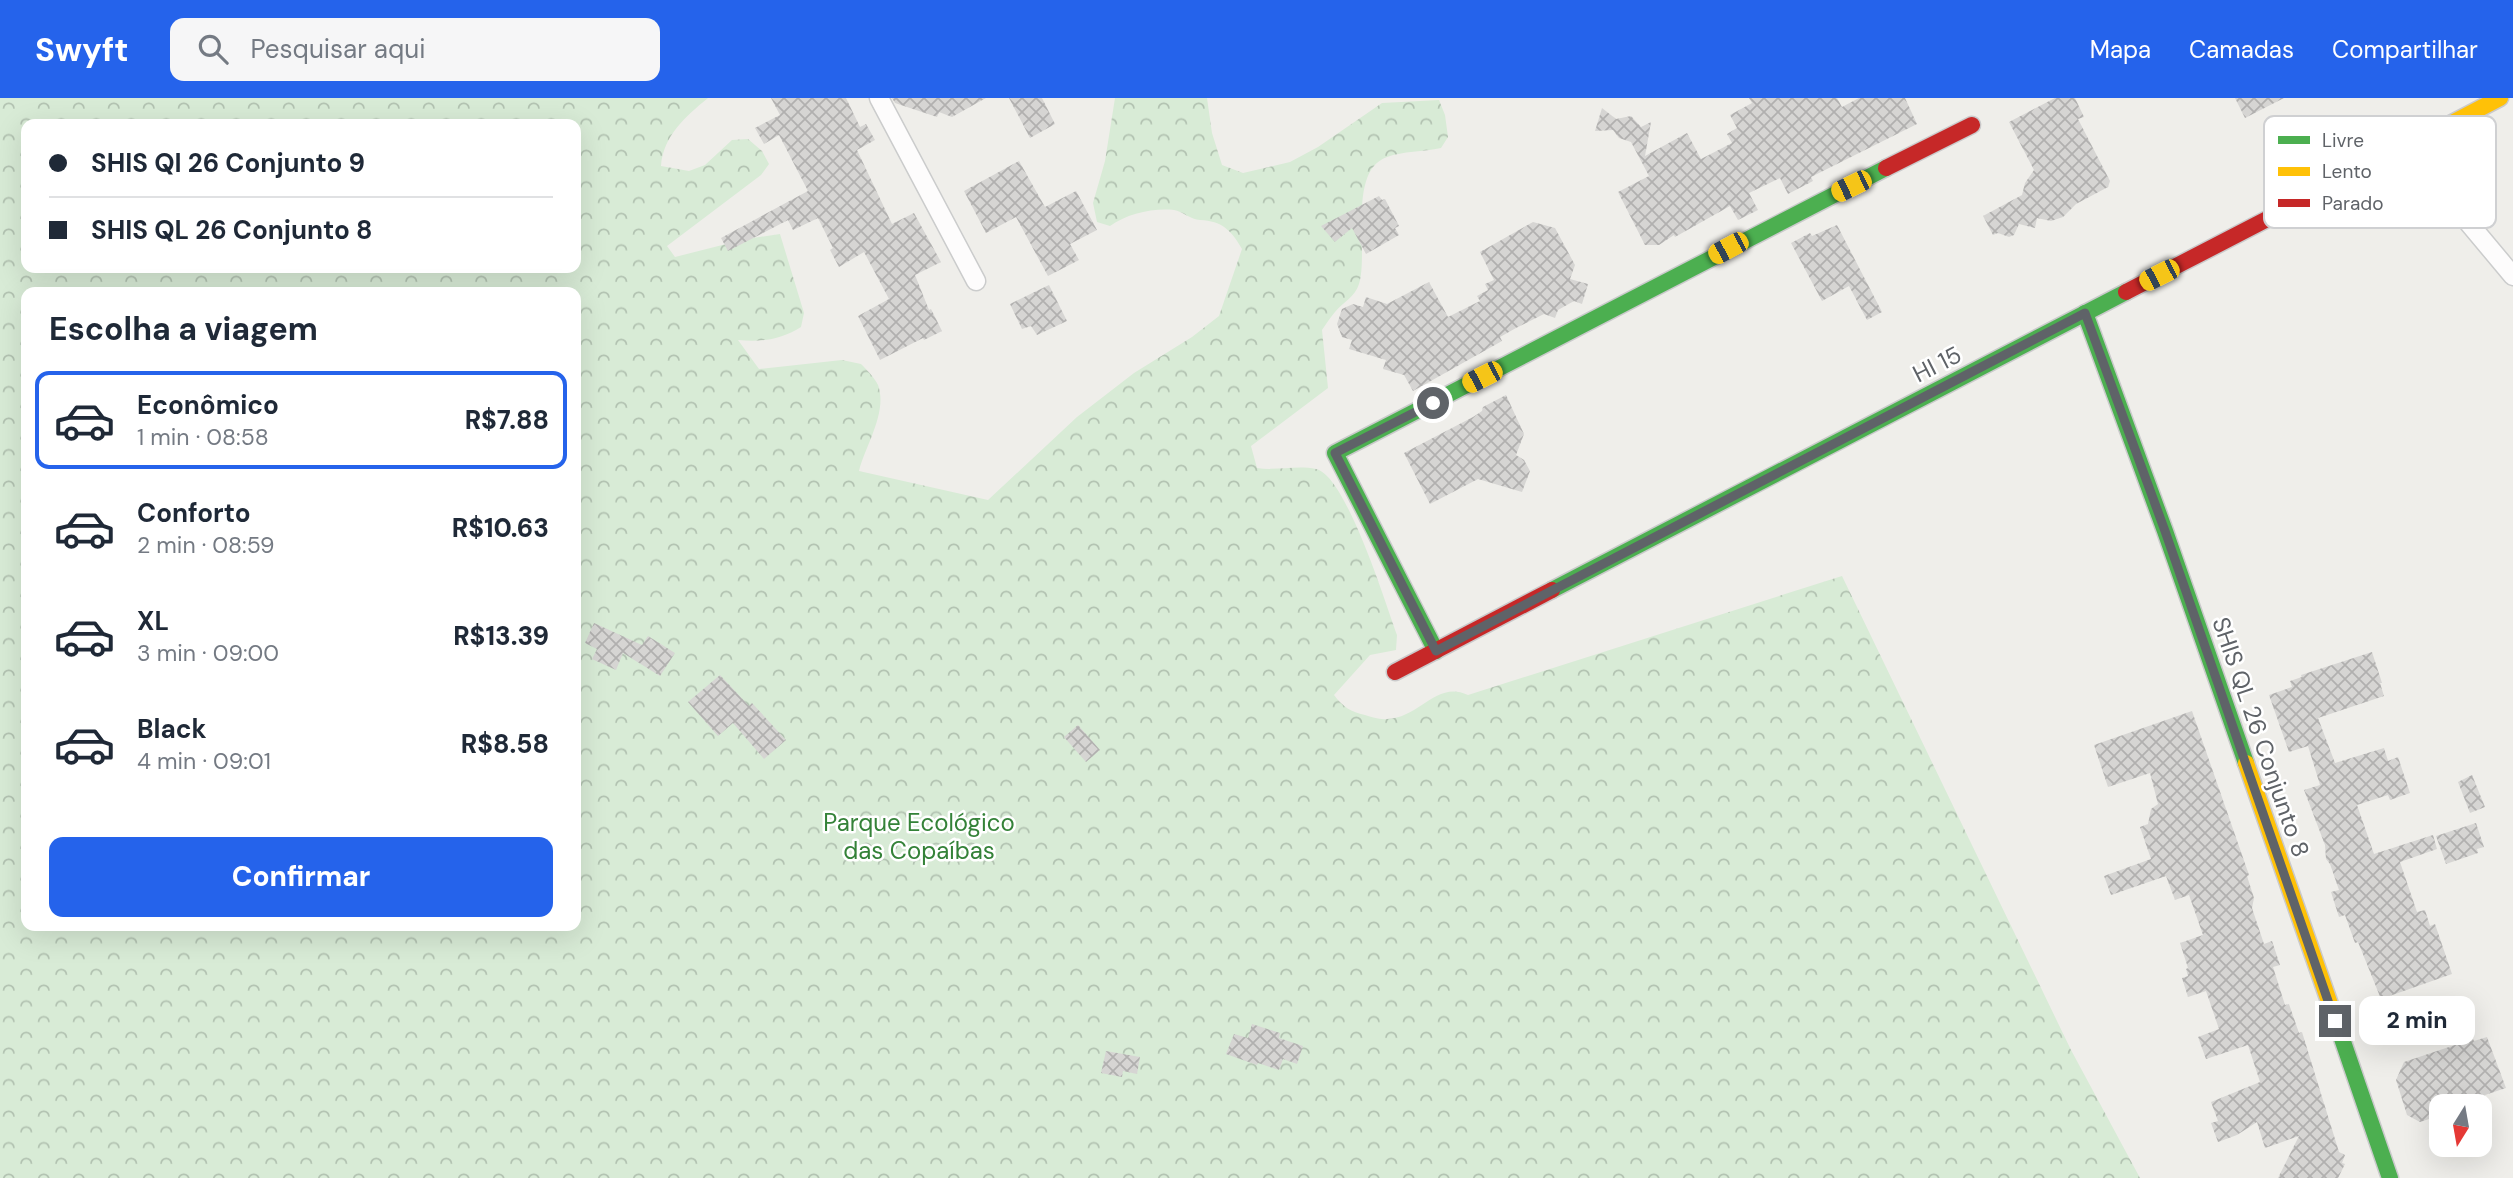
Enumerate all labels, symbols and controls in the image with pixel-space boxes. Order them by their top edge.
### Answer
search box [170,18,660,81]
text: Swyft [35,28,128,71]
icon: search [194,30,232,68]
text: Pesquisar aqui [250,32,425,66]
text: Mapa [2090,34,2151,65]
text: Camadas [2189,34,2294,65]
text: Compartilhar [2332,34,2478,65]
legend [2264,116,2496,228]
text: Livre [2322,128,2364,153]
text: SHIS QI 26 Conjunto 9 [91,146,365,180]
text: Lento [2322,159,2372,184]
car [1828,167,1875,205]
text: Parado [2322,191,2383,216]
text: SHIS QL 26 Conjunto 8 [91,213,372,247]
car [1705,229,1752,267]
car [2136,256,2183,294]
text: Escolha a viagem [49,308,318,350]
street label: HI 15 [1907,339,1967,389]
car [1459,358,1506,396]
route start [1417,387,1449,419]
text: Econômico [137,388,279,422]
icon: car [53,389,116,452]
text: R$7.88 [465,403,549,437]
text: 1 min · 08:58 [137,422,269,452]
text: Conforto [137,496,251,530]
icon: car [53,497,116,560]
text: R$10.63 [452,511,549,545]
text: 2 min · 08:59 [137,530,275,560]
text: XL [137,604,169,638]
icon: car [53,605,116,668]
street label: SHIS QL 26 Conjunto 8 [2205,613,2317,861]
text: R$13.39 [453,619,549,653]
text: 3 min · 09:00 [137,638,279,668]
text: Black [137,712,207,746]
icon: car [53,713,116,776]
text: R$8.58 [461,727,549,761]
text: 4 min · 09:01 [137,746,271,776]
park label: Parque Ecológico das Copaíbas [823,807,1015,866]
button: Confirmar [49,837,553,917]
callout: 2 min [2360,996,2475,1046]
route end [2319,1005,2351,1037]
text: 2 min [2386,1005,2448,1035]
north arrow [2429,1094,2492,1157]
map controls [2429,1094,2492,1157]

